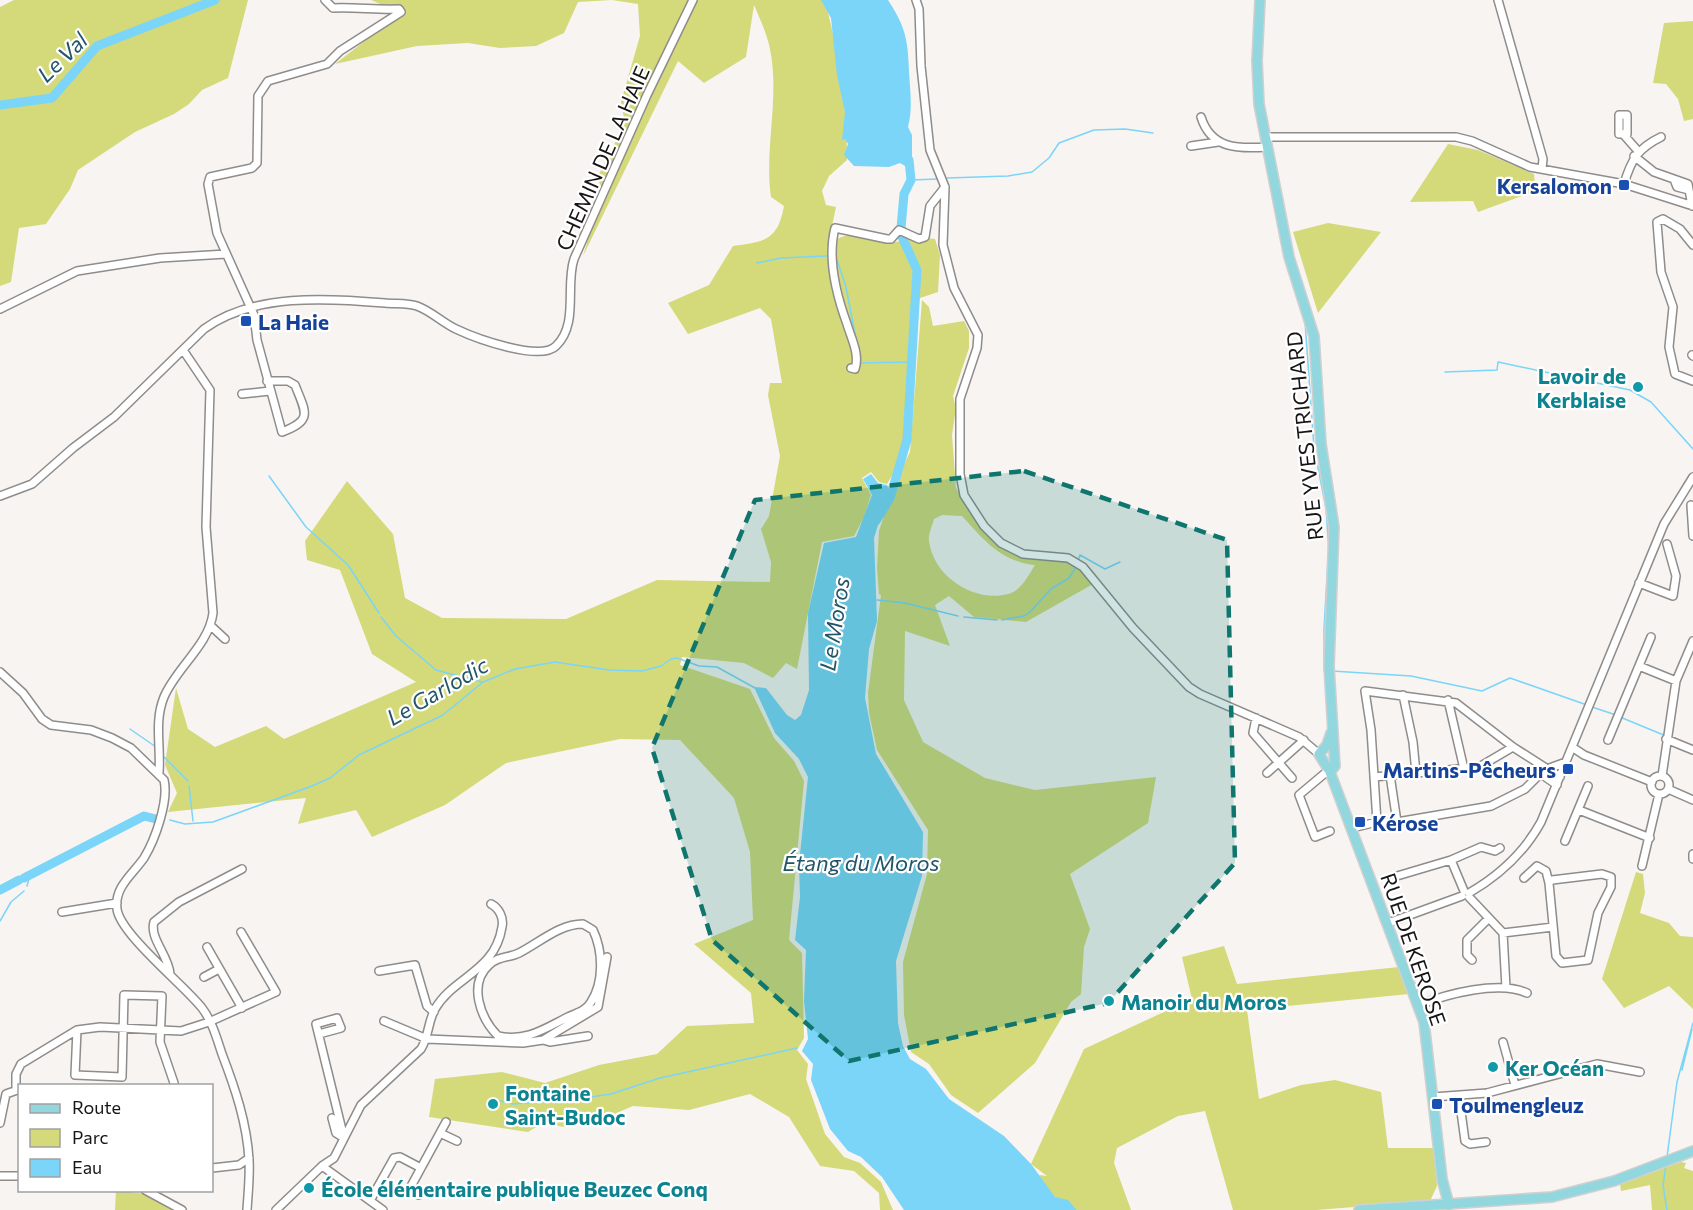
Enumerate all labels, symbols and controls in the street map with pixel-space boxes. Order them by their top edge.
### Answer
water label: Le Val [31,26,93,87]
street label: CHEMIN DE LA HAIE [550,62,654,254]
place label: Kersalomon [1497,173,1612,198]
marker: Kersalomon [1617,178,1631,192]
place label: La Haie [258,309,329,334]
marker: La Haie [239,314,253,328]
street label: RUE YVES TRICHARD [1281,330,1327,542]
place label: Lavoir de Kerblaise [1537,363,1626,412]
marker: Lavoir de Kerblaise [1631,380,1645,394]
water label: Le Moros [813,576,855,672]
water label: Le Garlodic [381,651,493,731]
place label: Martins-Pêcheurs [1383,757,1556,782]
marker: Martins-Pêcheurs [1561,762,1575,776]
place label: Kérose [1372,810,1438,835]
marker: Kérose [1353,815,1367,829]
water label: Étang du Moros [783,849,939,876]
street label: RUE DE KEROSE [1376,869,1452,1029]
place label: Manoir du Moros [1121,989,1287,1014]
marker: Manoir du Moros [1102,994,1116,1008]
place label: Ker Océan [1505,1055,1604,1080]
marker: Ker Océan [1486,1060,1500,1074]
place label: Fontaine Saint-Budoc [505,1080,625,1129]
legend [18,1084,213,1192]
place label: Toulmengleuz [1449,1092,1584,1117]
text: Route [72,1096,121,1118]
marker: Fontaine Saint-Budoc [486,1097,500,1111]
marker: Toulmengleuz [1430,1097,1444,1111]
text: Parc [72,1126,109,1148]
text: Eau [72,1156,102,1178]
place label: École élémentaire publique Beuzec Conq [321,1176,708,1201]
marker: École élémentaire publique Beuzec Conq [302,1181,316,1195]

